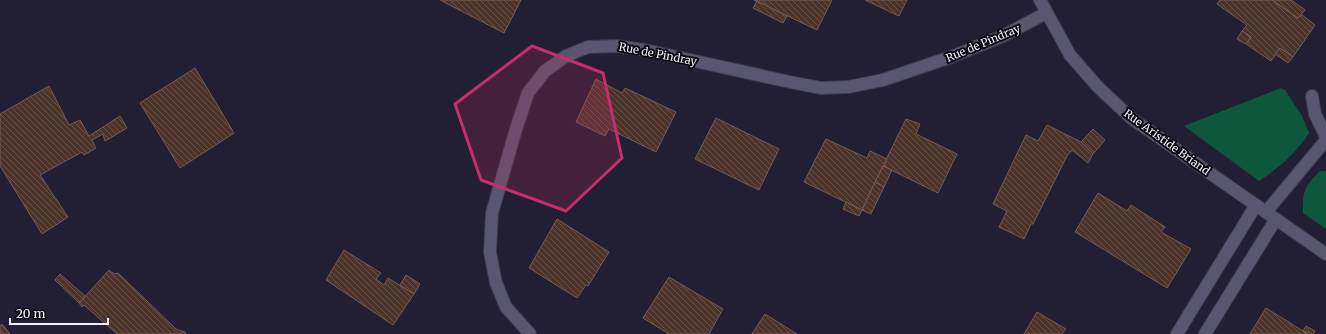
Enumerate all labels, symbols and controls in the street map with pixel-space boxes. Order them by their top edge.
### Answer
street label: Rue de Pindray [944,21,1023,65]
street label: Rue de Pindray [618,40,699,69]
street label: Rue Aristide Briand [1121,106,1213,178]
scale bar [10,300,108,326]
text: 20 m [16,306,45,321]

